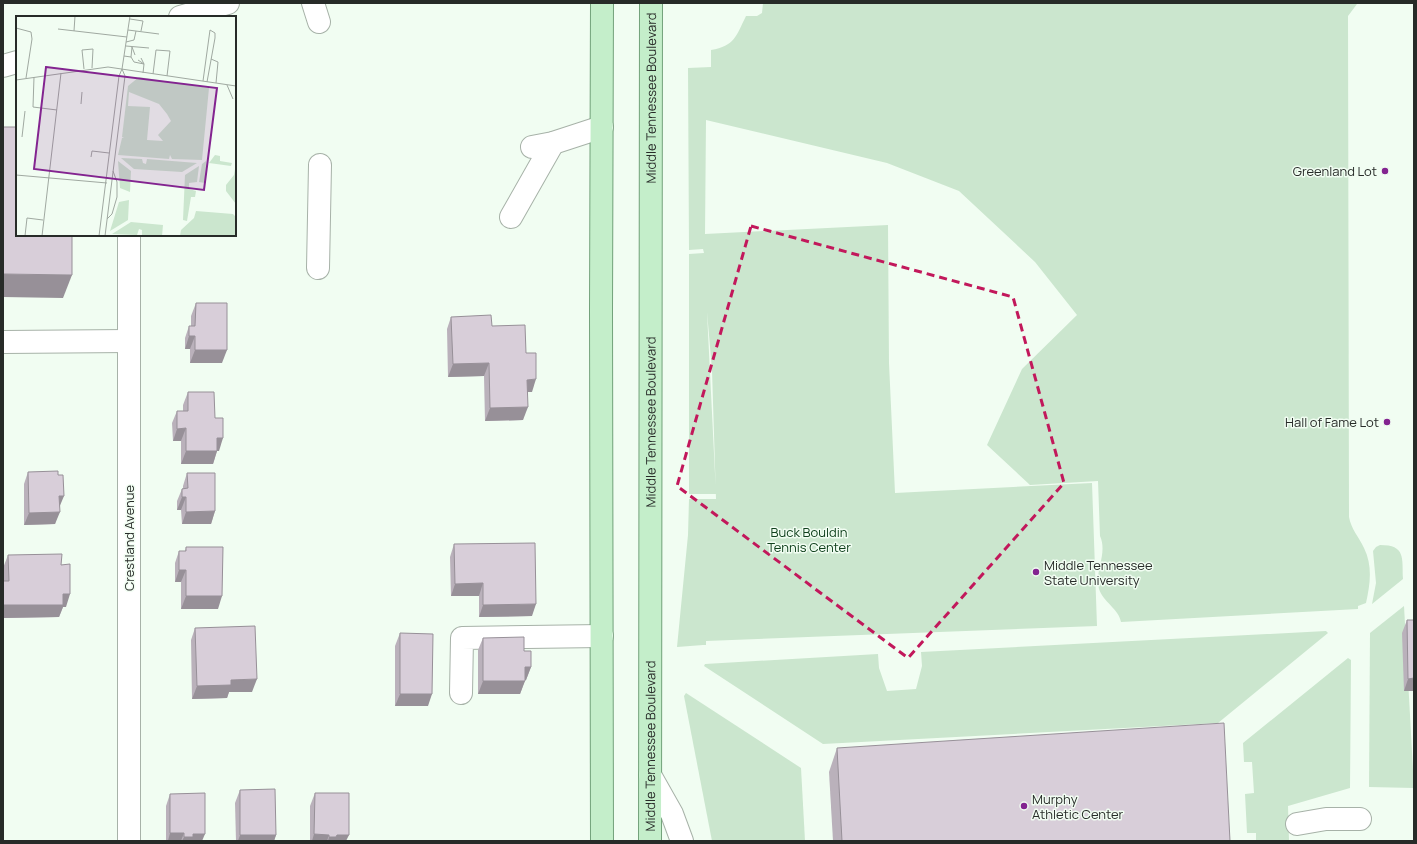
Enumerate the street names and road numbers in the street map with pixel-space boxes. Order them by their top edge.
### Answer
street label: Middle Tennessee Boulevard [642,13,660,183]
street label: Middle Tennessee Boulevard [641,337,660,507]
street label: Crestland Avenue [120,484,138,591]
street label: Middle Tennessee Boulevard [641,661,659,831]

